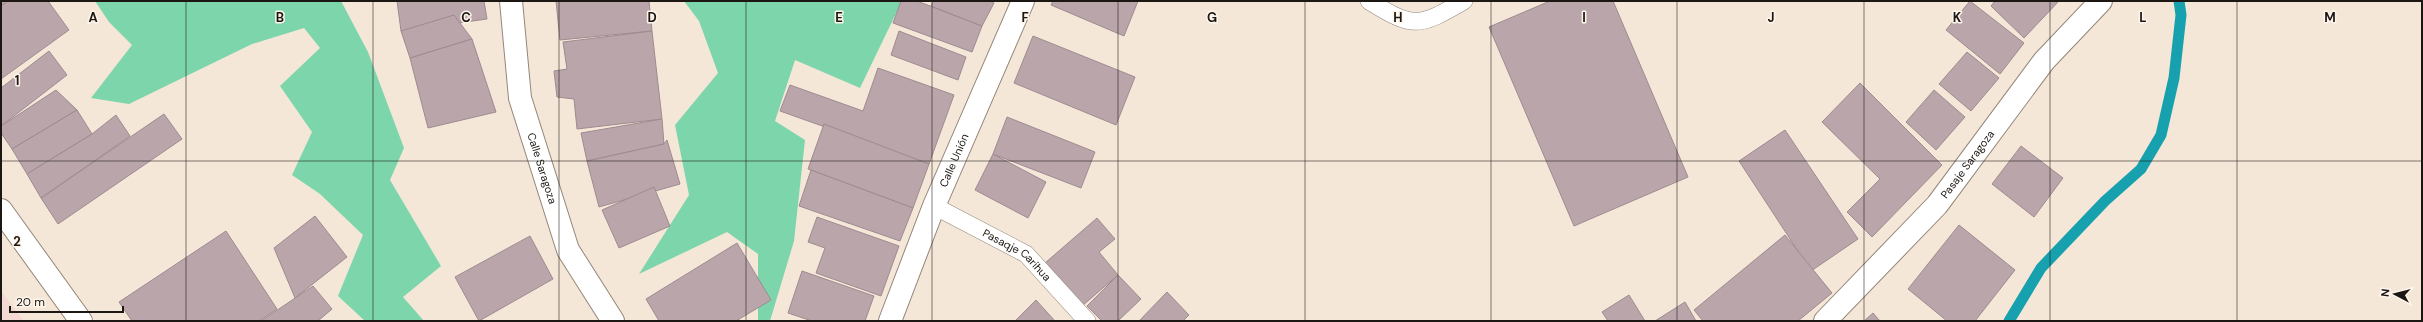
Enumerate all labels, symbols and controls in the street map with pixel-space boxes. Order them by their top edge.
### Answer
text: A [88,9,98,26]
text: B [276,9,284,26]
text: C [461,9,471,26]
text: D [647,9,657,26]
text: E [835,9,843,26]
text: F [1021,9,1029,26]
text: G [1207,9,1217,26]
text: H [1393,9,1403,26]
text: I [1582,9,1586,26]
text: J [1767,9,1775,26]
text: K [1953,9,1962,26]
text: L [2139,9,2147,26]
text: M [2324,9,2336,26]
text: 1 [15,72,19,89]
street label: Pasaje Saragoza [1937,127,1997,201]
street label: Calle Saragoza [524,131,560,206]
street label: Calle Unión [936,131,972,189]
street label: Pasaqje Carihua [980,226,1054,284]
text: 2 [13,233,21,250]
north arrow [2375,274,2415,314]
scale bar [10,288,123,314]
text: N [2378,288,2393,298]
text: 20 m [16,294,45,310]

